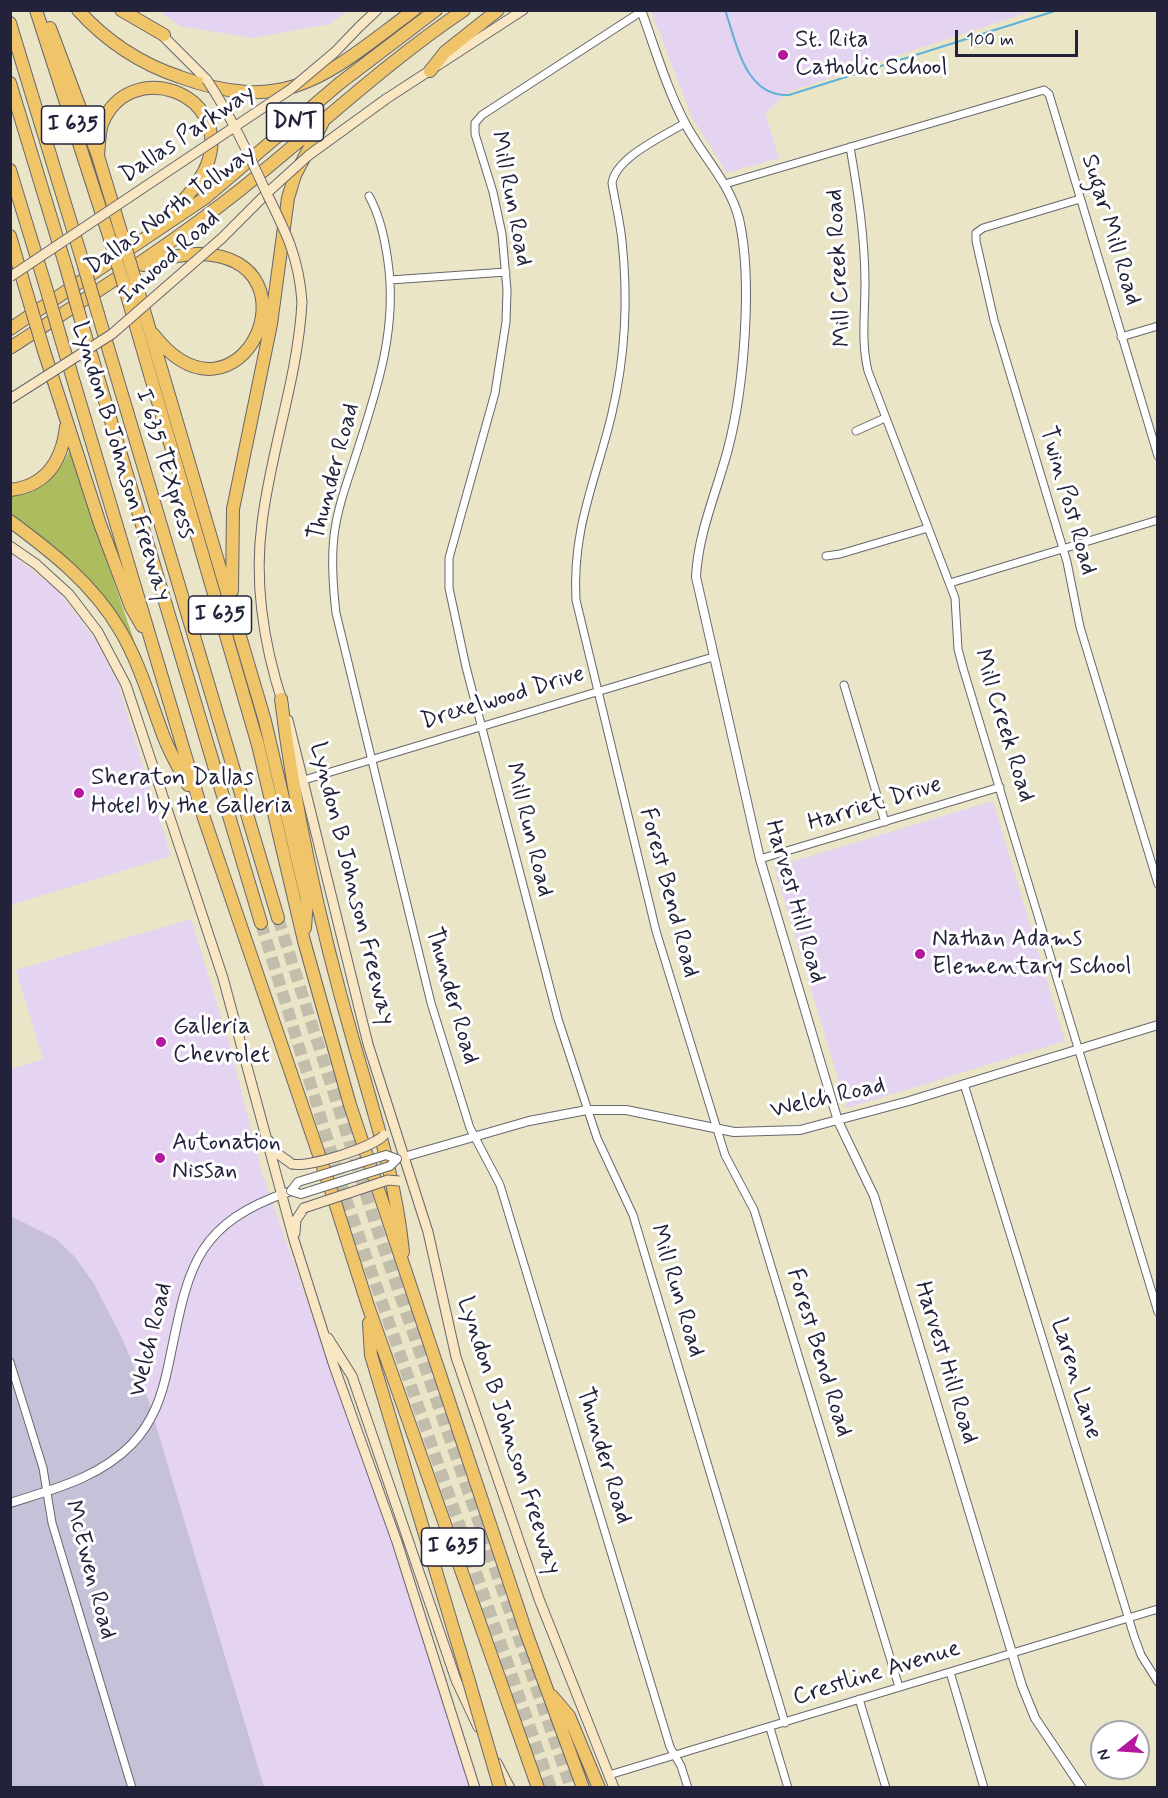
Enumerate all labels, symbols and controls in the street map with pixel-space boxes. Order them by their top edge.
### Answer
scale bar [958,18,1081,56]
place label: St. Rita Catholic School [795,27,947,83]
text: 100 m [966,28,1014,52]
marker: St. Rita Catholic School [776,48,790,62]
street label: Dallas Parkway [115,79,261,191]
road number: DNT [266,103,324,141]
road number: I 635 [42,106,104,144]
street label: Mill Run Road [483,129,537,269]
street label: Dallas North Tollway [80,140,262,282]
street label: Sugar Mill Road [1073,151,1147,309]
street label: Mill Creek Road [821,188,859,348]
street label: Inwood Road [114,205,226,311]
street label: Lyndon B Johnson Freeway [64,319,176,605]
street label: I 635 TEXpress [128,386,200,542]
street label: Thunder Road [303,400,367,544]
street label: Twin Post Road [1032,423,1102,579]
road number: I 635 [188,596,252,634]
street label: Mill Creek Road [966,646,1040,806]
street label: Drexelwood Drive [418,660,588,738]
street label: Lyndon B Johnson Freeway [302,740,400,1028]
street label: Mill Run Road [497,760,559,900]
place label: Sheraton Dallas Hotel by the Galleria [91,765,293,821]
street label: Harriet Drive [805,771,945,839]
marker: Sheraton Dallas Hotel by the Galleria [72,786,86,800]
street label: Forest Bend Road [632,805,704,981]
street label: Harvest Hill Road [757,817,831,987]
street label: Thunder Road [418,924,484,1068]
place label: Nathan Adams Elementary School [932,926,1131,982]
marker: Nathan Adams Elementary School [913,947,927,961]
place label: Galleria Chevrolet [173,1014,270,1070]
marker: Galleria Chevrolet [154,1035,168,1049]
street label: Welch Road [768,1072,888,1126]
place label: Autonation Nissan [172,1130,281,1186]
marker: Autonation Nissan [153,1151,167,1165]
street label: Mill Run Road [642,1221,710,1361]
street label: Forest Bend Road [779,1265,857,1441]
street label: Harvest Hill Road [907,1278,983,1448]
street label: Welch Road [124,1280,180,1400]
street label: Lyndon B Johnson Freeway [449,1293,567,1579]
street label: Laren Lane [1043,1315,1107,1443]
street label: Thunder Road [569,1384,637,1528]
street label: McEwen Road [57,1497,121,1643]
road number: I 635 [422,1528,484,1566]
street label: Crestline Avenue [790,1635,964,1713]
north arrow [1090,1720,1150,1780]
text: N [1093,1747,1116,1763]

